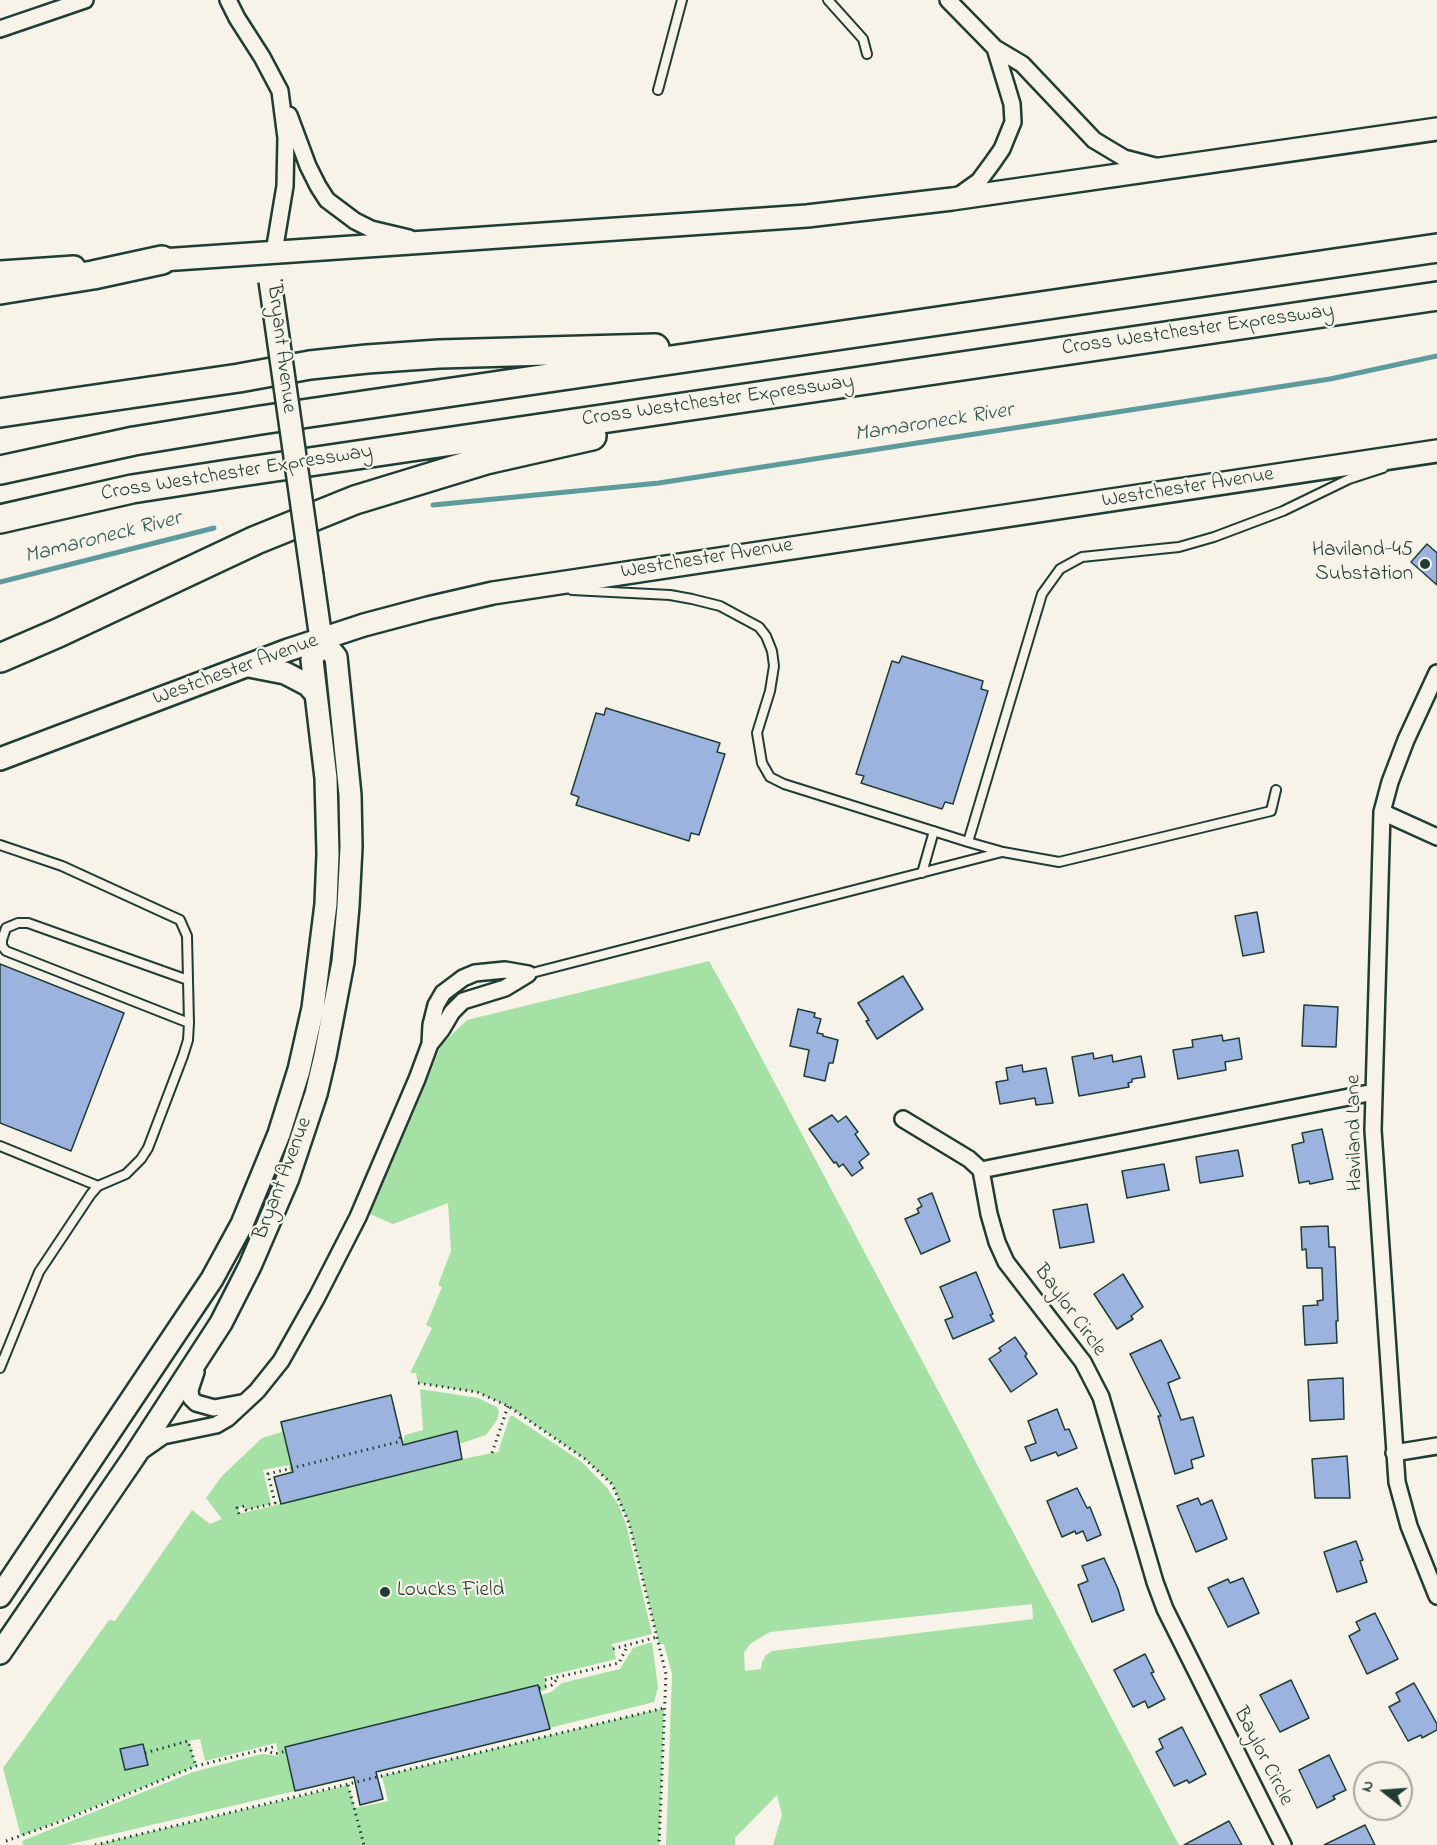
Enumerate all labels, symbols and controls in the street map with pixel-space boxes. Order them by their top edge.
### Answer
street label: Bryant Avenue [260,283,300,415]
street label: Cross Westchester Expressway [1060,299,1336,363]
street label: Cross Westchester Expressway [580,370,856,434]
water label: Mamaroneck River [853,398,1015,450]
street label: Cross Westchester Expressway [100,440,374,508]
street label: Westchester Avenue [1100,463,1276,515]
water label: Mamaroneck River [22,507,184,571]
street label: Westchester Avenue [619,534,795,586]
place label: Haviland-45 Substation [1312,539,1413,589]
marker: Haviland-45 Substation [1418,557,1432,571]
street label: Westchester Avenue [150,629,322,713]
street label: Haviland Lane [1342,1075,1370,1191]
street label: Bryant Avenue [249,1114,319,1244]
street label: Baylor Circle [1027,1260,1111,1362]
place label: Loucks Field [397,1579,504,1605]
marker: Loucks Field [378,1585,392,1599]
street label: Baylor Circle [1226,1703,1298,1811]
north arrow [1353,1761,1413,1821]
text: N [1355,1778,1381,1795]

